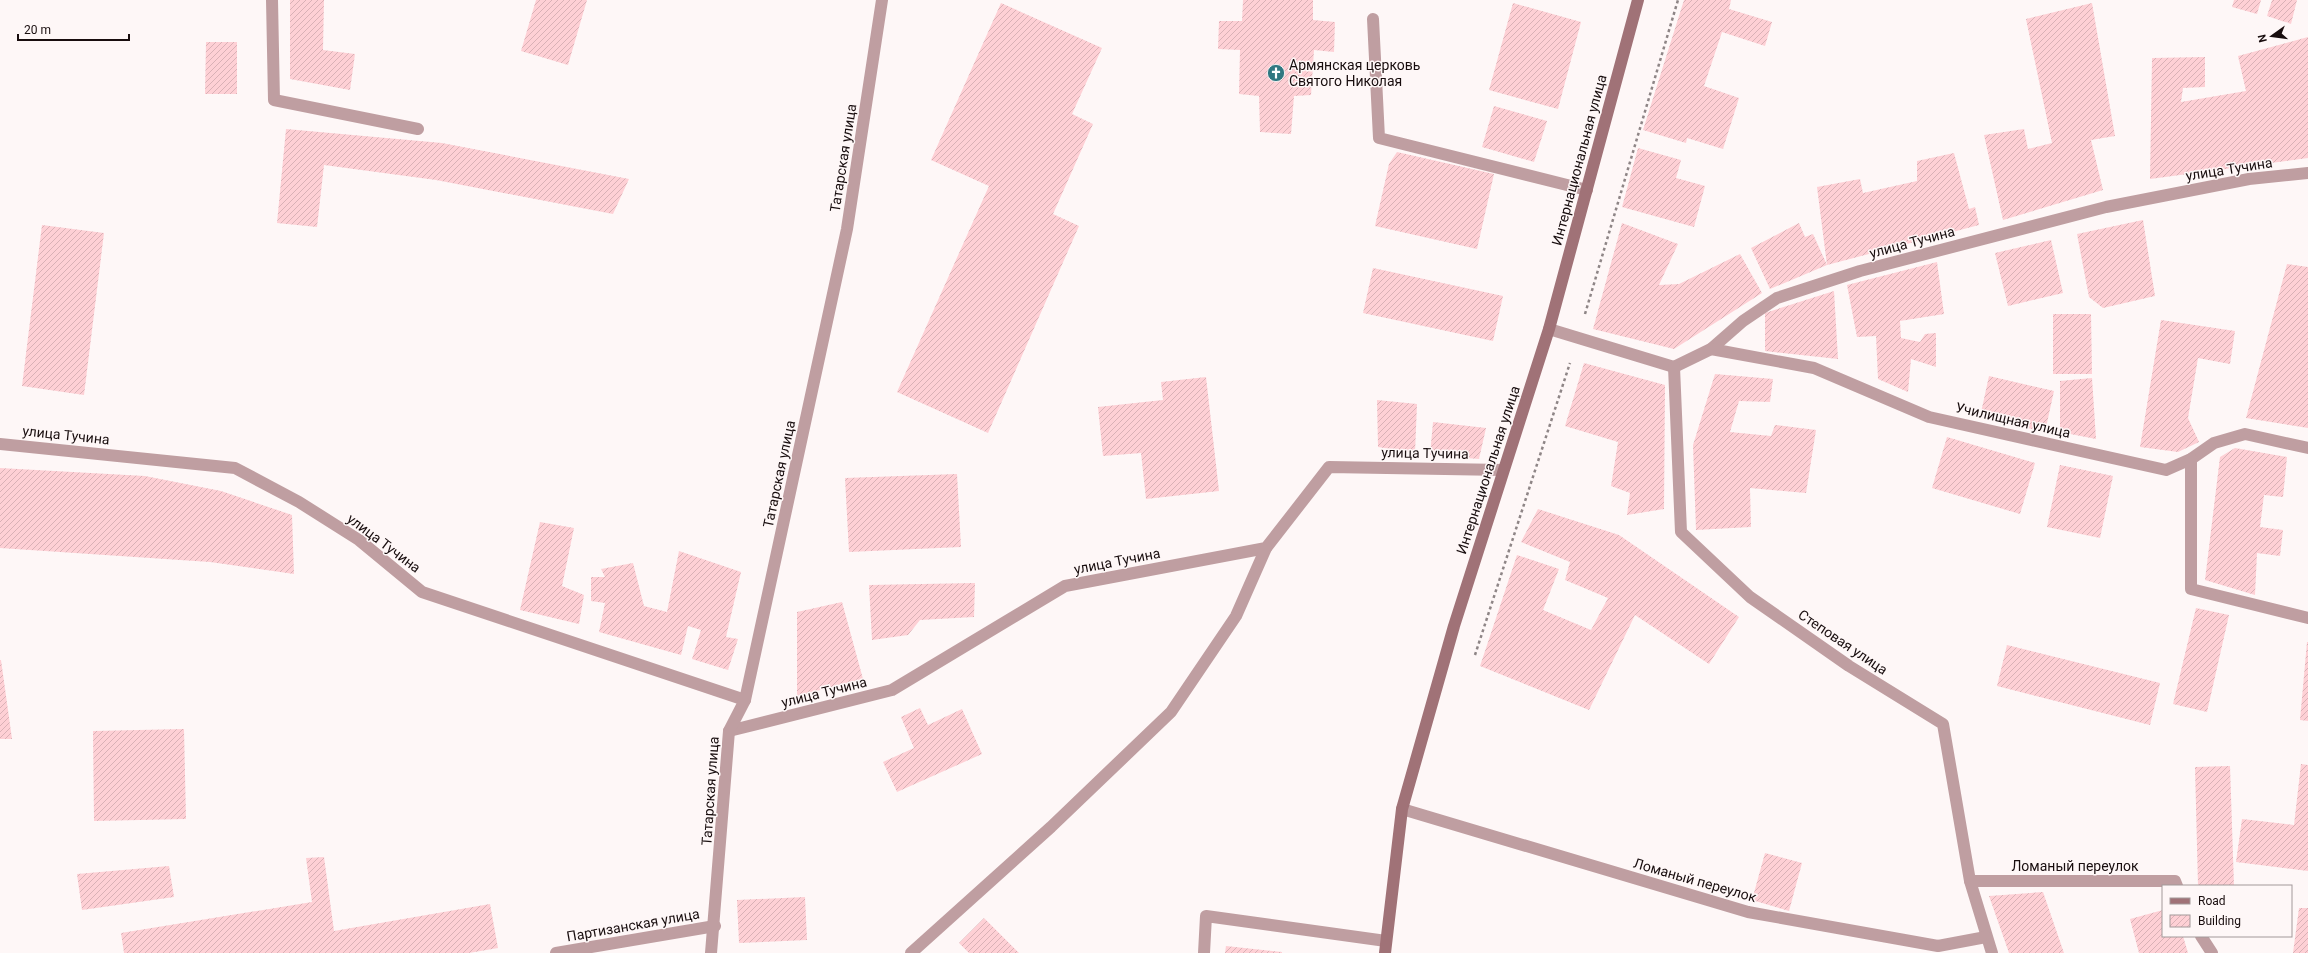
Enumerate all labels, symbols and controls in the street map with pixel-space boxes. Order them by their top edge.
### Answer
scale bar [18,16,129,42]
north arrow [2252,16,2292,56]
text: 20 m [24,23,51,37]
text: N [2255,33,2270,44]
place label: Армянская церковь Святого Николая [1289,57,1420,89]
church icon: Армянская церковь Святого Николая [1266,63,1286,83]
street label: Интернациональная улица [1548,73,1610,247]
street label: Татарская улица [827,103,859,213]
street label: улица Тучина [2185,154,2273,184]
street label: улица Тучина [1868,223,1956,261]
street label: Интернациональная улица [1453,384,1523,556]
street label: Училищная улица [1954,399,2072,441]
street label: Татарская улица [760,419,798,529]
street label: улица Тучина [22,422,110,448]
street label: улица Тучина [1381,444,1469,462]
street label: улица Тучина [344,510,424,576]
street label: улица Тучина [1073,545,1161,577]
street label: Степовая улица [1795,606,1891,678]
street label: улица Тучина [780,674,868,710]
street label: Татарская улица [698,736,722,846]
street label: Ломаный переулок [1632,855,1759,905]
street label: Ломаный переулок [2011,858,2139,874]
legend [2162,885,2292,937]
text: Road [2198,894,2226,908]
street label: Партизанская улица [565,905,701,945]
text: Building [2198,914,2241,928]

